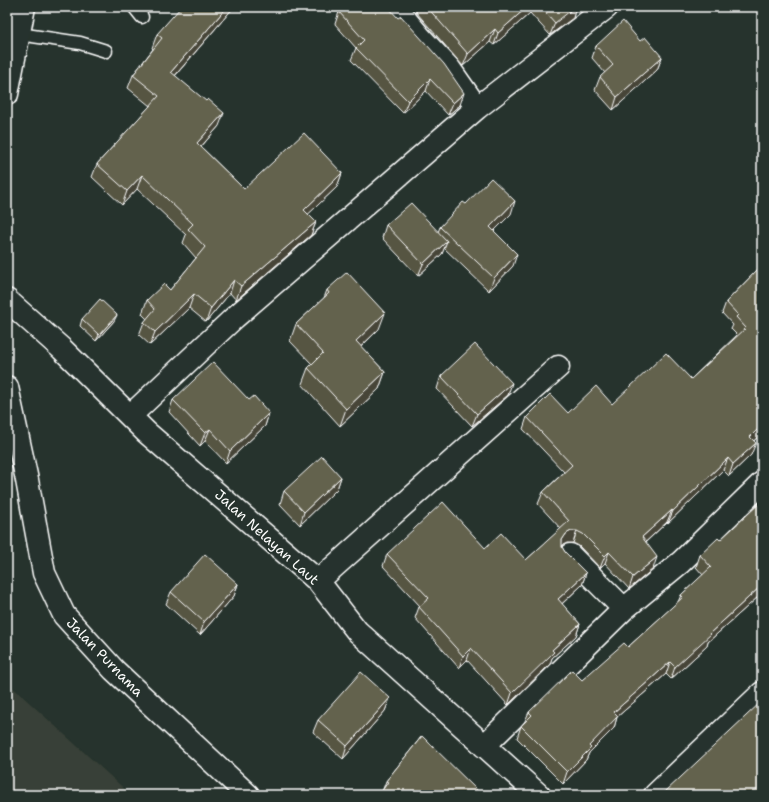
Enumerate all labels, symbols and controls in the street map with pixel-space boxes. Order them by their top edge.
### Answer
street label: Jalan Nelayan Laut [211,485,323,589]
street label: Jalan Purnama [63,614,147,701]

